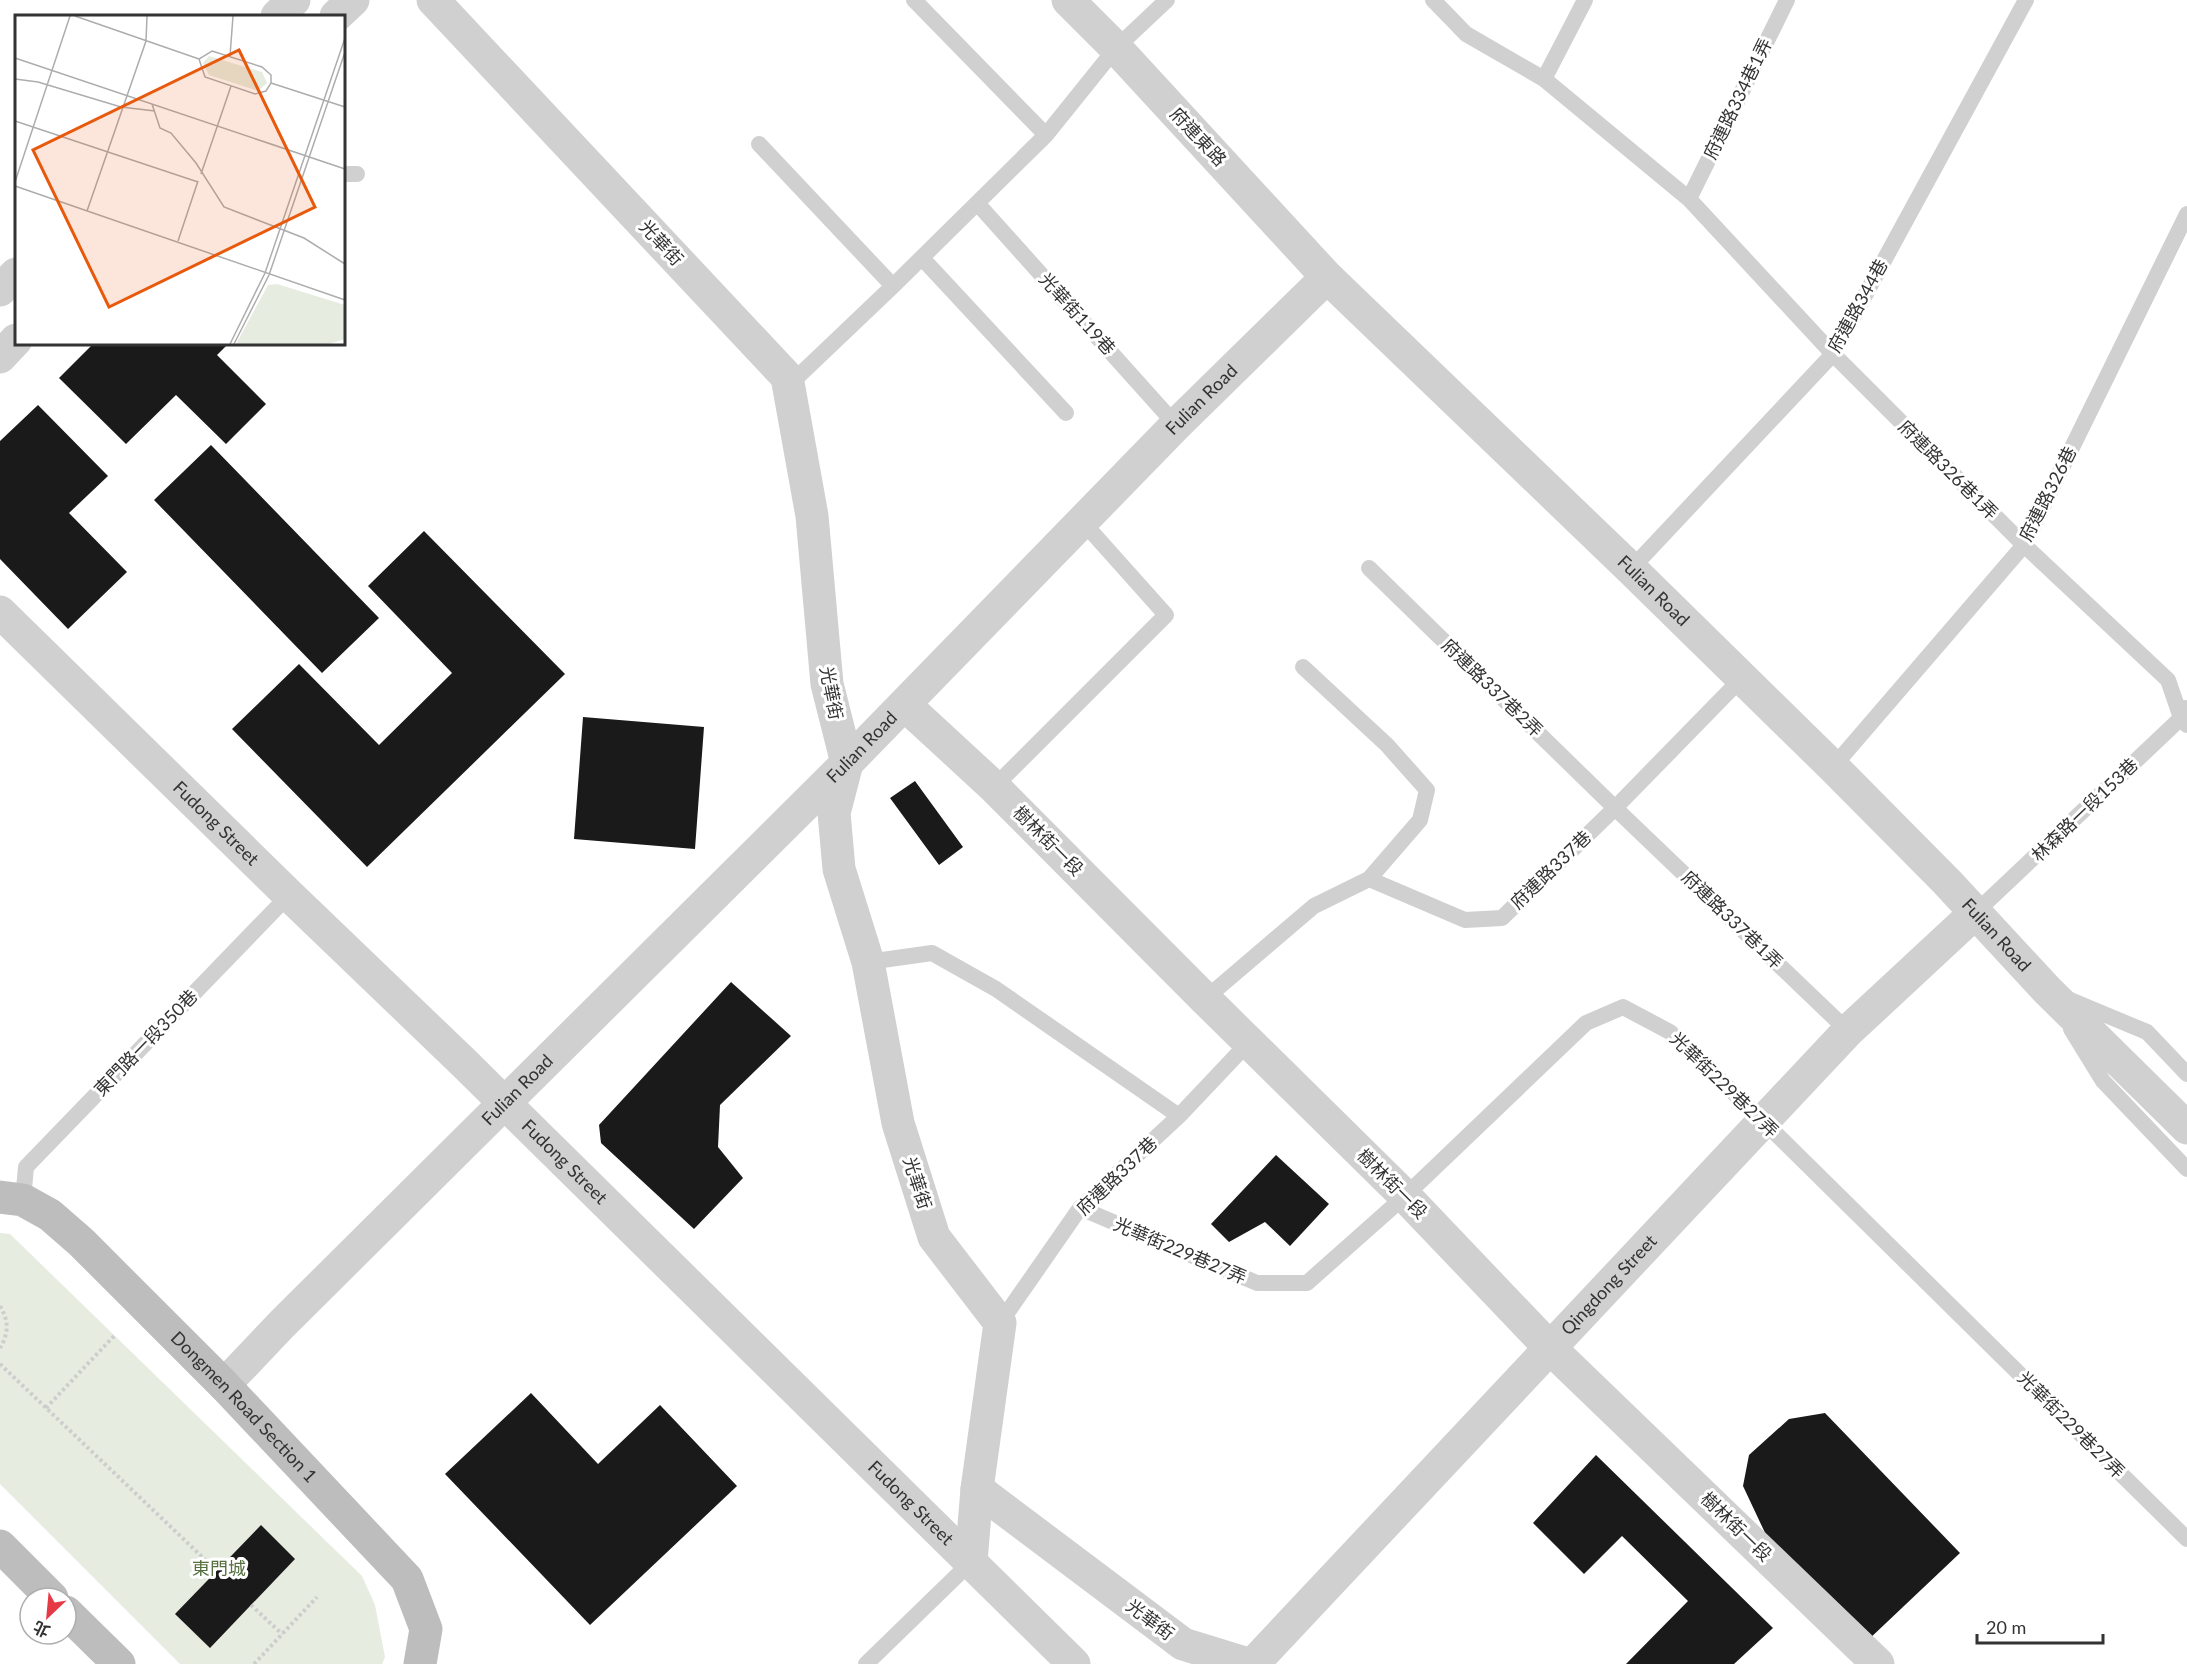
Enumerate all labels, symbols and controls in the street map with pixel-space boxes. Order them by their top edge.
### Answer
inset map [15,15,345,345]
street label: 府連路334巷1弄 [1698,35,1776,163]
street label: 府連東路 [1166,102,1231,170]
street label: 光華街 [635,215,688,270]
street label: 府連路344巷 [1822,255,1892,356]
street label: 光華街119巷 [1035,268,1120,359]
street label: Fulian Road [1160,359,1241,439]
street label: 府連路326巷1弄 [1894,415,2003,524]
street label: 府連路326巷 [2014,443,2080,545]
street label: Fulian Road [1614,550,1694,630]
street label: 府連路337巷2弄 [1438,634,1548,741]
street label: 光華街 [816,664,848,721]
street label: Fulian Road [821,706,901,787]
street label: 林森路一段153巷 [2027,753,2142,866]
street label: Fudong Street [169,776,264,870]
street label: 樹林街一段 [1009,801,1088,880]
street label: 府連路337巷 [1506,825,1595,913]
street label: 府連路337巷1弄 [1678,866,1788,973]
street label: Fulian Road [1958,893,2036,976]
street label: 東門路一段350巷 [89,985,202,1100]
street label: 光華街229巷27弄 [1666,1027,1783,1142]
street label: Fulian Road [476,1049,557,1130]
street label: Fudong Street [518,1114,613,1208]
street label: 府連路337巷 [1072,1131,1161,1219]
street label: 樹林街一段 [1353,1144,1432,1223]
street label: 光華街 [899,1154,937,1212]
street label: 光華街229巷27弄 [1111,1212,1250,1288]
street label: Qingdong Street [1556,1229,1661,1339]
street label: Dongmen Road Section 1 [167,1326,322,1487]
street label: 光華街229巷27弄 [2014,1366,2130,1482]
street label: Fudong Street [864,1455,959,1550]
street label: 樹林街一段 [1697,1487,1777,1565]
park label: 東門城 [192,1557,246,1579]
north arrow [18,1586,78,1646]
street label: 光華街 [1122,1594,1179,1644]
scale bar [1977,1607,2103,1645]
text: 20 m [1986,1616,2026,1638]
text: 北 [30,1618,53,1642]

